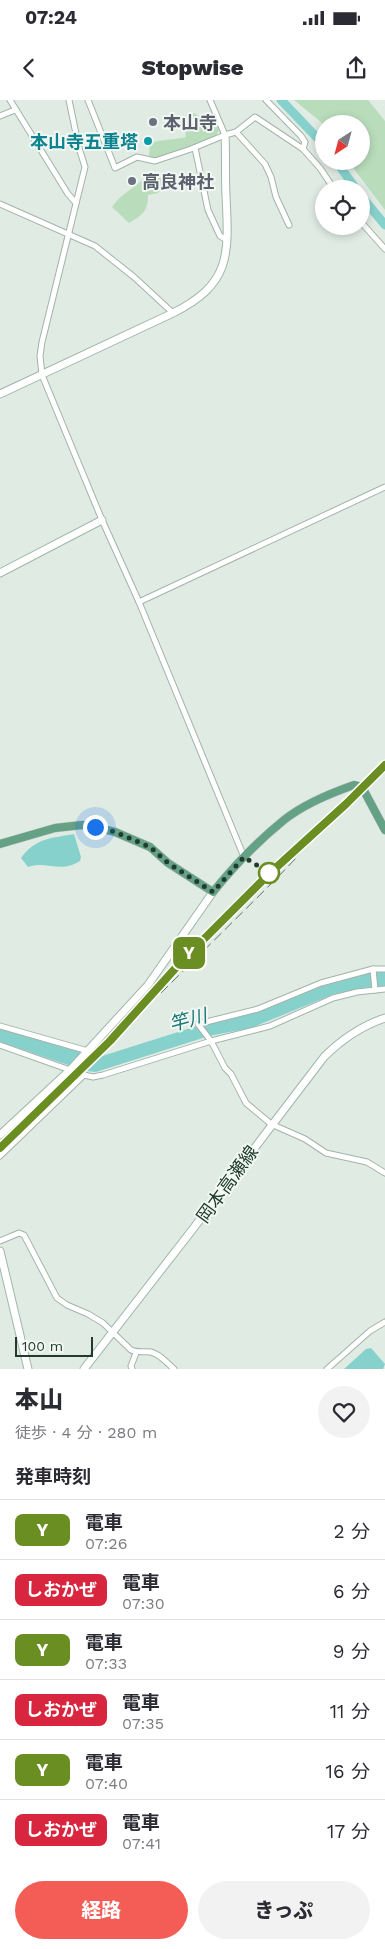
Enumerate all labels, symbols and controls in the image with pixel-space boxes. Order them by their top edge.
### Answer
text: 07:24 [25,6,77,29]
icon: back [15,54,43,82]
icon: share [342,54,370,82]
text: Stopwise [141,55,244,80]
place label: 本山寺 [163,112,217,133]
north arrow [315,115,370,170]
map controls [315,115,370,235]
marker: 本山寺 [147,116,159,128]
place label: 本山寺五重塔 [30,131,138,152]
marker: 本山寺五重塔 [142,135,154,147]
place label: 高良神社 [142,171,214,192]
marker: 高良神社 [126,175,138,187]
button: locate [315,180,370,235]
your location [83,815,108,840]
unlabelled marker [258,862,280,884]
line badge: Y [173,937,205,969]
text: Y [183,942,195,963]
water label: 竿川 [167,1003,211,1036]
street label: 岡本高瀬線 [192,1141,262,1227]
scale bar [15,1334,92,1357]
text: 100 m [22,1338,63,1354]
text: 本山 [15,1386,63,1414]
button: heart [318,1386,370,1438]
text: 徒歩 · 4 分 · 280 m [15,1423,157,1442]
text: 発車時刻 [15,1465,91,1488]
text: 電車 [85,1511,123,1534]
text: Y [37,1519,48,1540]
text: 2 分 [333,1520,370,1543]
text: 07:26 [85,1534,127,1553]
text: 電車 [122,1571,160,1594]
text: しおかぜ [25,1579,97,1600]
text: 6 分 [333,1580,370,1603]
text: 07:30 [122,1594,165,1613]
text: 電車 [85,1631,123,1654]
text: Y [37,1639,48,1660]
text: 9 分 [333,1640,370,1663]
text: 07:33 [85,1654,127,1673]
text: 電車 [122,1691,160,1714]
text: しおかぜ [25,1699,97,1720]
text: 11 分 [330,1700,370,1723]
text: 07:35 [122,1714,164,1733]
text: 電車 [85,1751,123,1774]
text: Y [37,1759,48,1780]
text: 16 分 [326,1760,370,1783]
text: 07:40 [85,1774,128,1793]
text: 電車 [122,1811,160,1834]
text: しおかぜ [25,1819,97,1840]
text: 17 分 [327,1820,370,1843]
text: 07:41 [122,1834,161,1853]
button: 経路 [15,1881,188,1939]
button: きっぷ [198,1881,370,1939]

